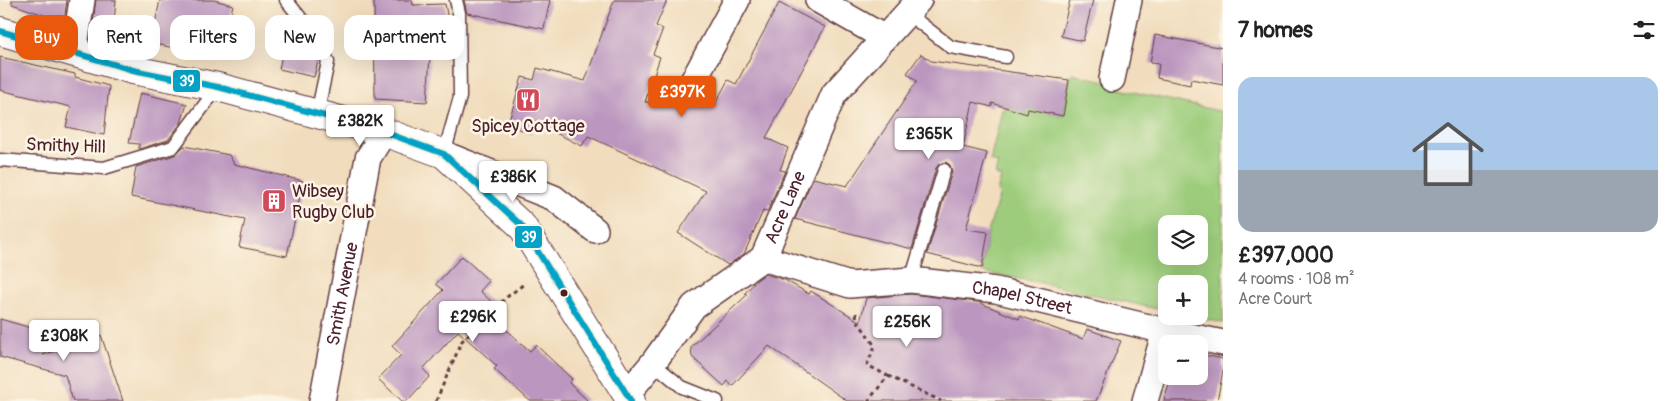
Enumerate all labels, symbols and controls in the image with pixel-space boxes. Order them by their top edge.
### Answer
chip: Buy [15,15,78,60]
chip: Rent [88,15,160,60]
chip: Filters [170,15,255,60]
chip: New [265,15,334,60]
chip: Apartment [344,15,464,60]
icon: filters [1630,16,1658,44]
text: 7 homes [1238,17,1313,44]
line badge: 39 [172,69,201,93]
text: 39 [179,73,195,90]
pin: £397K [647,76,717,118]
text: £397K [659,82,705,102]
restaurant icon: Spicey Cottage [515,87,541,113]
pin: £382K [325,104,395,147]
icon: home [1403,109,1493,199]
text: £382K [337,111,383,131]
place label: Spicey Cottage [471,115,585,138]
pin: £365K [894,118,964,160]
text: £365K [906,124,952,144]
street label: Smithy Hill [26,133,106,159]
pin: £386K [478,160,548,203]
text: £386K [490,167,536,187]
street label: Acre Lane [759,167,811,247]
place label: Wibsey Rugby Club [292,180,374,224]
building icon: Wibsey Rugby Club [261,188,287,214]
map controls [1158,215,1208,385]
button: layers [1158,215,1208,265]
line badge: 39 [514,225,543,249]
text: 39 [521,229,537,246]
street label: Smith Avenue [321,240,363,347]
text: £397,000 [1238,242,1334,269]
text: 4 rooms · 108 m² [1238,269,1355,289]
button: + [1158,275,1208,325]
street label: Chapel Street [971,276,1076,320]
unlabelled marker [559,288,569,298]
text: Acre Court [1238,289,1312,309]
pin: £296K [438,300,508,343]
pin: £256K [872,306,942,348]
text: £296K [450,307,496,327]
text: £256K [884,312,930,332]
pin: £308K [29,320,99,362]
text: £308K [40,326,88,346]
button: − [1158,335,1208,385]

